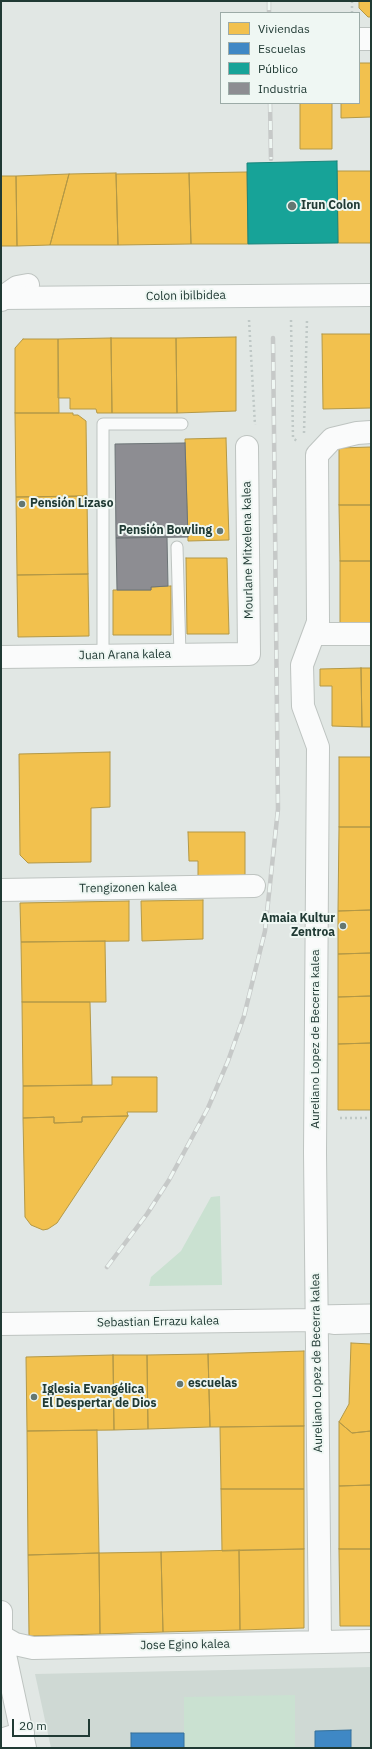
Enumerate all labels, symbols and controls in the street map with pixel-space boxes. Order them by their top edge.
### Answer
legend [220,12,360,104]
text: Viviendas [258,21,310,36]
text: Escuelas [258,41,306,56]
text: Público [258,61,298,76]
text: Industria [258,81,307,96]
place label: Irun Colon [301,199,360,213]
marker: Irun Colon [286,200,298,212]
street label: Colon ibilbidea [146,288,226,304]
street label: Mourlane Mitxelena kalea [240,481,256,619]
place label: Pensión Lizaso [30,497,113,511]
marker: Pensión Lizaso [17,499,27,509]
place label: Pensión Bowling [119,524,212,538]
marker: Pensión Bowling [215,526,225,536]
street label: Juan Arana kalea [79,647,171,663]
street label: Trengizonen kalea [79,880,177,896]
place label: Amaia Kultur Zentroa [261,912,335,940]
marker: Amaia Kultur Zentroa [338,921,348,931]
street label: Aureliano Lopez de Becerra kalea [309,949,323,1129]
street label: Aureliano Lopez de Becerra kalea [308,1273,326,1453]
street label: Sebastian Errazu kalea [97,1314,219,1330]
place label: escuelas [188,1377,237,1391]
marker: escuelas [175,1379,185,1389]
place label: Iglesia Evangélica El Despertar de Dios [42,1383,156,1411]
marker: Iglesia Evangélica El Despertar de Dios [29,1392,39,1402]
street label: Jose Egino kalea [140,1637,230,1653]
scale bar [14,1711,92,1737]
text: 20 m [19,1718,47,1733]

